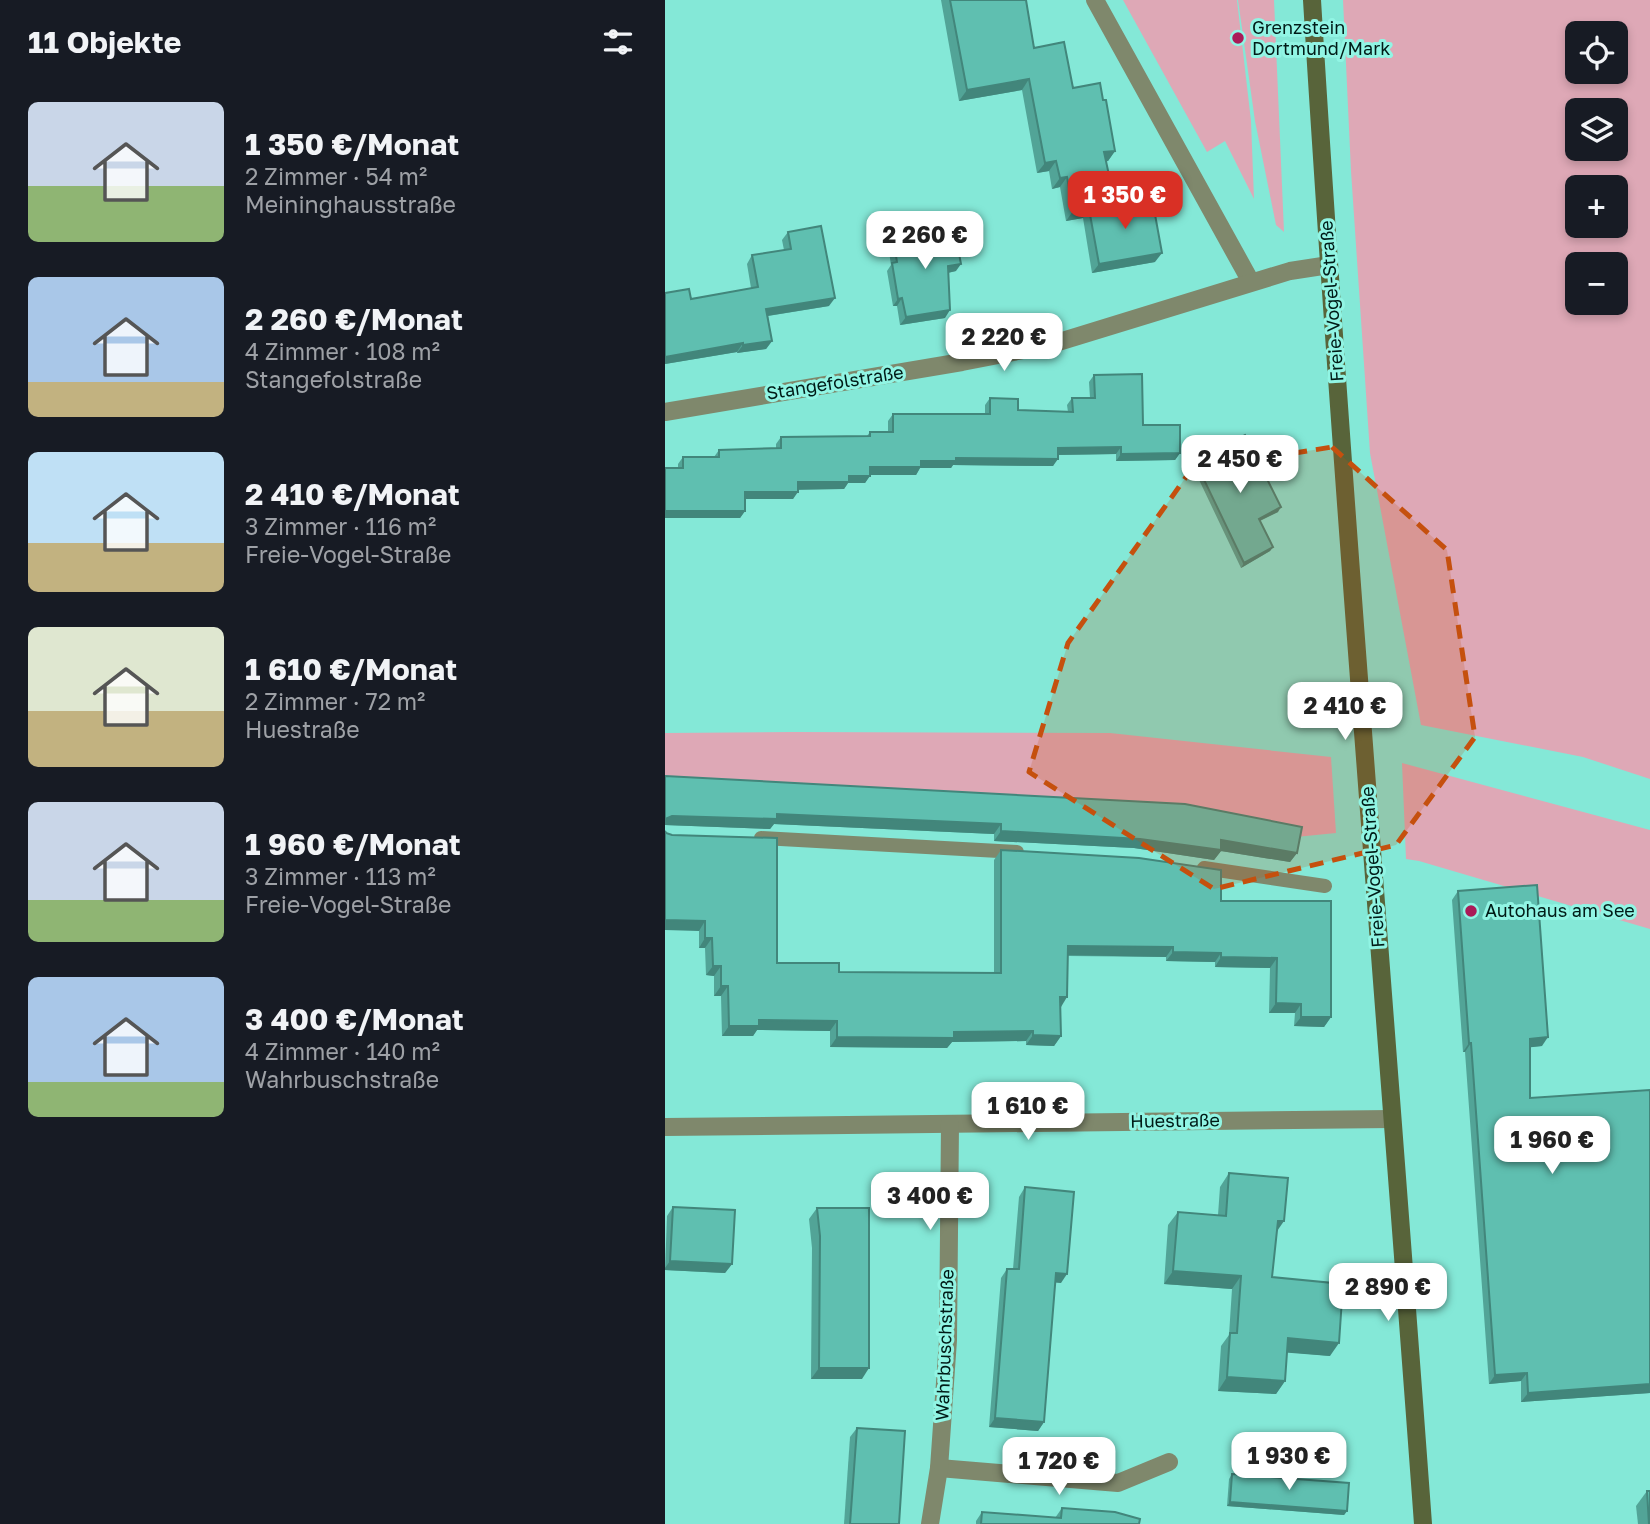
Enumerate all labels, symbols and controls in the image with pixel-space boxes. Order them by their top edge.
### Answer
place label: Grenzstein Dortmund/Mark [1252,16,1390,59]
map controls [1565,21,1628,315]
button: locate [1565,21,1628,84]
icon: filters [599,23,637,61]
text: 11 Objekte [28,24,181,60]
marker: Grenzstein Dortmund/Mark [1230,30,1246,46]
button: layers [1565,98,1628,161]
text: 1 350 €/Monat [245,126,459,162]
icon: home [84,130,168,214]
text: 2 Zimmer · 54 m² [245,162,427,190]
pin: 1 350 € [1060,172,1190,231]
button: + [1565,175,1628,238]
text: 1 350 € [1084,180,1166,208]
text: Meininghausstraße [245,190,456,218]
pin: 2 260 € [860,212,990,271]
text: 2 260 € [882,220,968,248]
street label: Freie-Vogel-Straße [1314,220,1348,382]
button: − [1565,252,1628,315]
text: 2 260 €/Monat [245,301,463,337]
icon: home [84,305,168,389]
pin: 2 220 € [939,314,1069,373]
text: 2 220 € [962,322,1046,350]
text: 4 Zimmer · 108 m² [245,337,440,365]
street label: Stangefolstraße [765,360,905,404]
text: Stangefolstraße [245,365,422,393]
pin: 2 450 € [1175,435,1305,495]
text: 2 450 € [1197,444,1283,472]
text: 2 410 €/Monat [245,476,460,512]
icon: home [84,480,168,564]
text: 3 Zimmer · 116 m² [245,512,436,540]
text: Freie-Vogel-Straße [245,540,451,568]
text: 1 610 €/Monat [245,651,457,687]
icon: home [84,655,168,739]
pin: 2 410 € [1280,682,1410,742]
text: 2 Zimmer · 72 m² [245,687,425,715]
text: 2 410 € [1304,691,1386,719]
text: Huestraße [245,715,360,743]
street label: Freie-Vogel-Straße [1355,786,1389,948]
text: 1 960 €/Monat [245,826,461,862]
icon: home [84,830,168,914]
text: 3 Zimmer · 113 m² [245,862,436,890]
text: Freie-Vogel-Straße [245,890,451,918]
place label: Autohaus am See [1485,899,1635,921]
marker: Autohaus am See [1463,903,1479,919]
text: 3 400 €/Monat [245,1001,464,1037]
icon: home [84,1005,168,1089]
text: 4 Zimmer · 140 m² [245,1037,440,1065]
text: Wahrbuschstraße [245,1065,439,1093]
pin: 1 610 € [963,1082,1093,1142]
text: 1 610 € [988,1091,1068,1119]
street label: Huestraße [1130,1108,1220,1132]
pin: 1 960 € [1487,1116,1617,1176]
text: 1 960 € [1510,1125,1594,1153]
pin: 3 400 € [865,1172,995,1232]
text: 3 400 € [887,1181,973,1209]
pin: 2 890 € [1323,1264,1453,1323]
street label: Wahrbuschstraße [930,1269,958,1421]
text: 2 890 € [1345,1272,1431,1300]
pin: 1 930 € [1224,1432,1354,1492]
pin: 1 720 € [994,1438,1124,1497]
text: 1 930 € [1247,1441,1331,1469]
text: 1 720 € [1018,1446,1100,1474]

